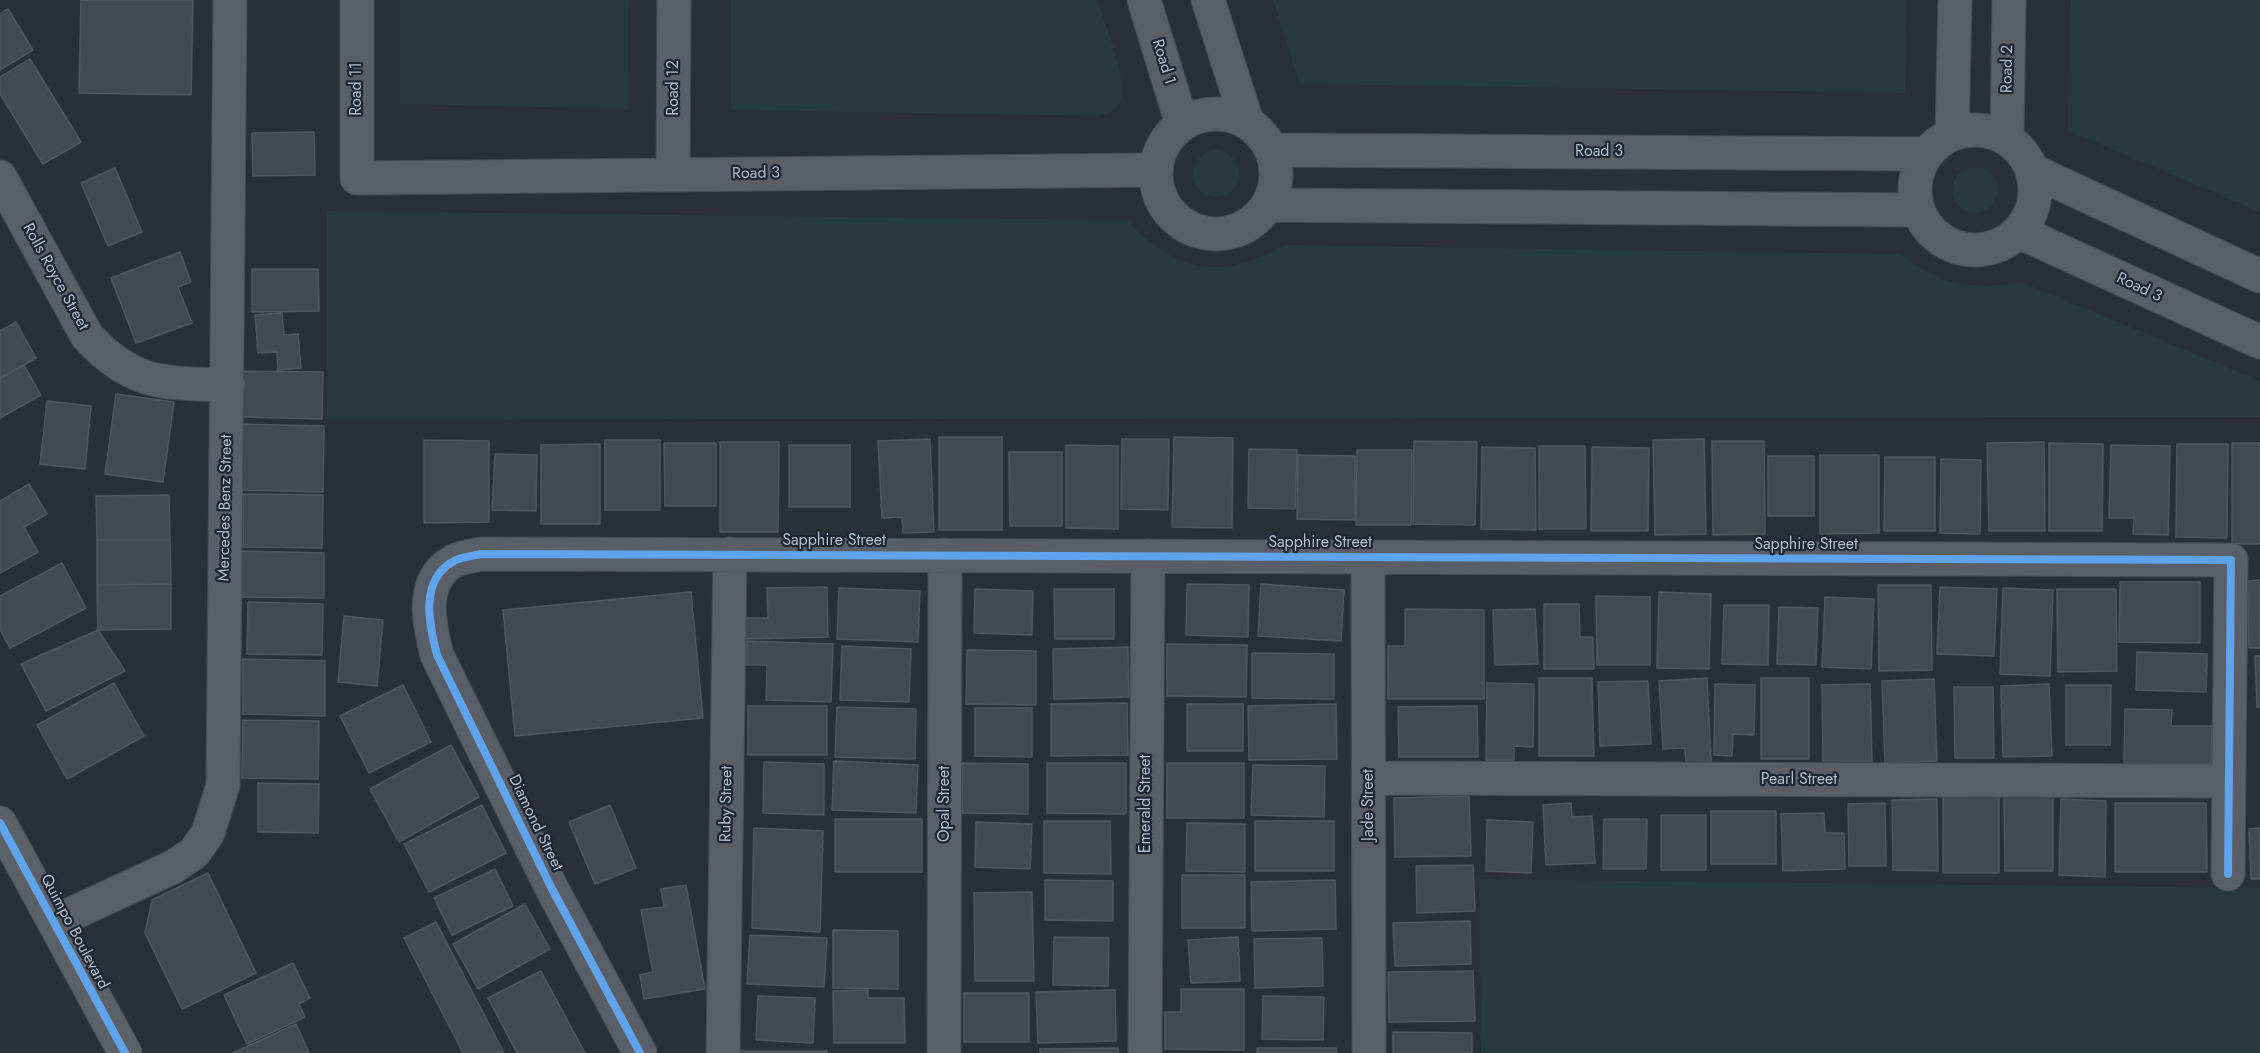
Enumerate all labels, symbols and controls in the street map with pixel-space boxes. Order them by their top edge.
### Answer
street label: Road 1 [1147,37,1179,87]
street label: Road 2 [1998,45,2018,93]
street label: Road 12 [664,60,684,116]
street label: Road 11 [347,62,367,116]
street label: Road 3 [1575,142,1623,162]
street label: Road 3 [732,164,780,184]
street label: Rolls Royce Street [18,220,92,334]
street label: Road 3 [2113,269,2165,307]
street label: Mercedes Benz Street [215,434,237,582]
street label: Sapphire Street [782,531,886,551]
street label: Sapphire Street [1268,533,1372,553]
street label: Sapphire Street [1754,535,1858,555]
street label: Emerald Street [1136,755,1156,853]
street label: Ruby Street [717,766,737,842]
street label: Opal Street [935,766,955,842]
street label: Jade Street [1359,769,1379,841]
street label: Pearl Street [1761,770,1837,790]
street label: Diamond Street [503,772,567,874]
street label: Quimpo Boulevard [36,871,112,993]

